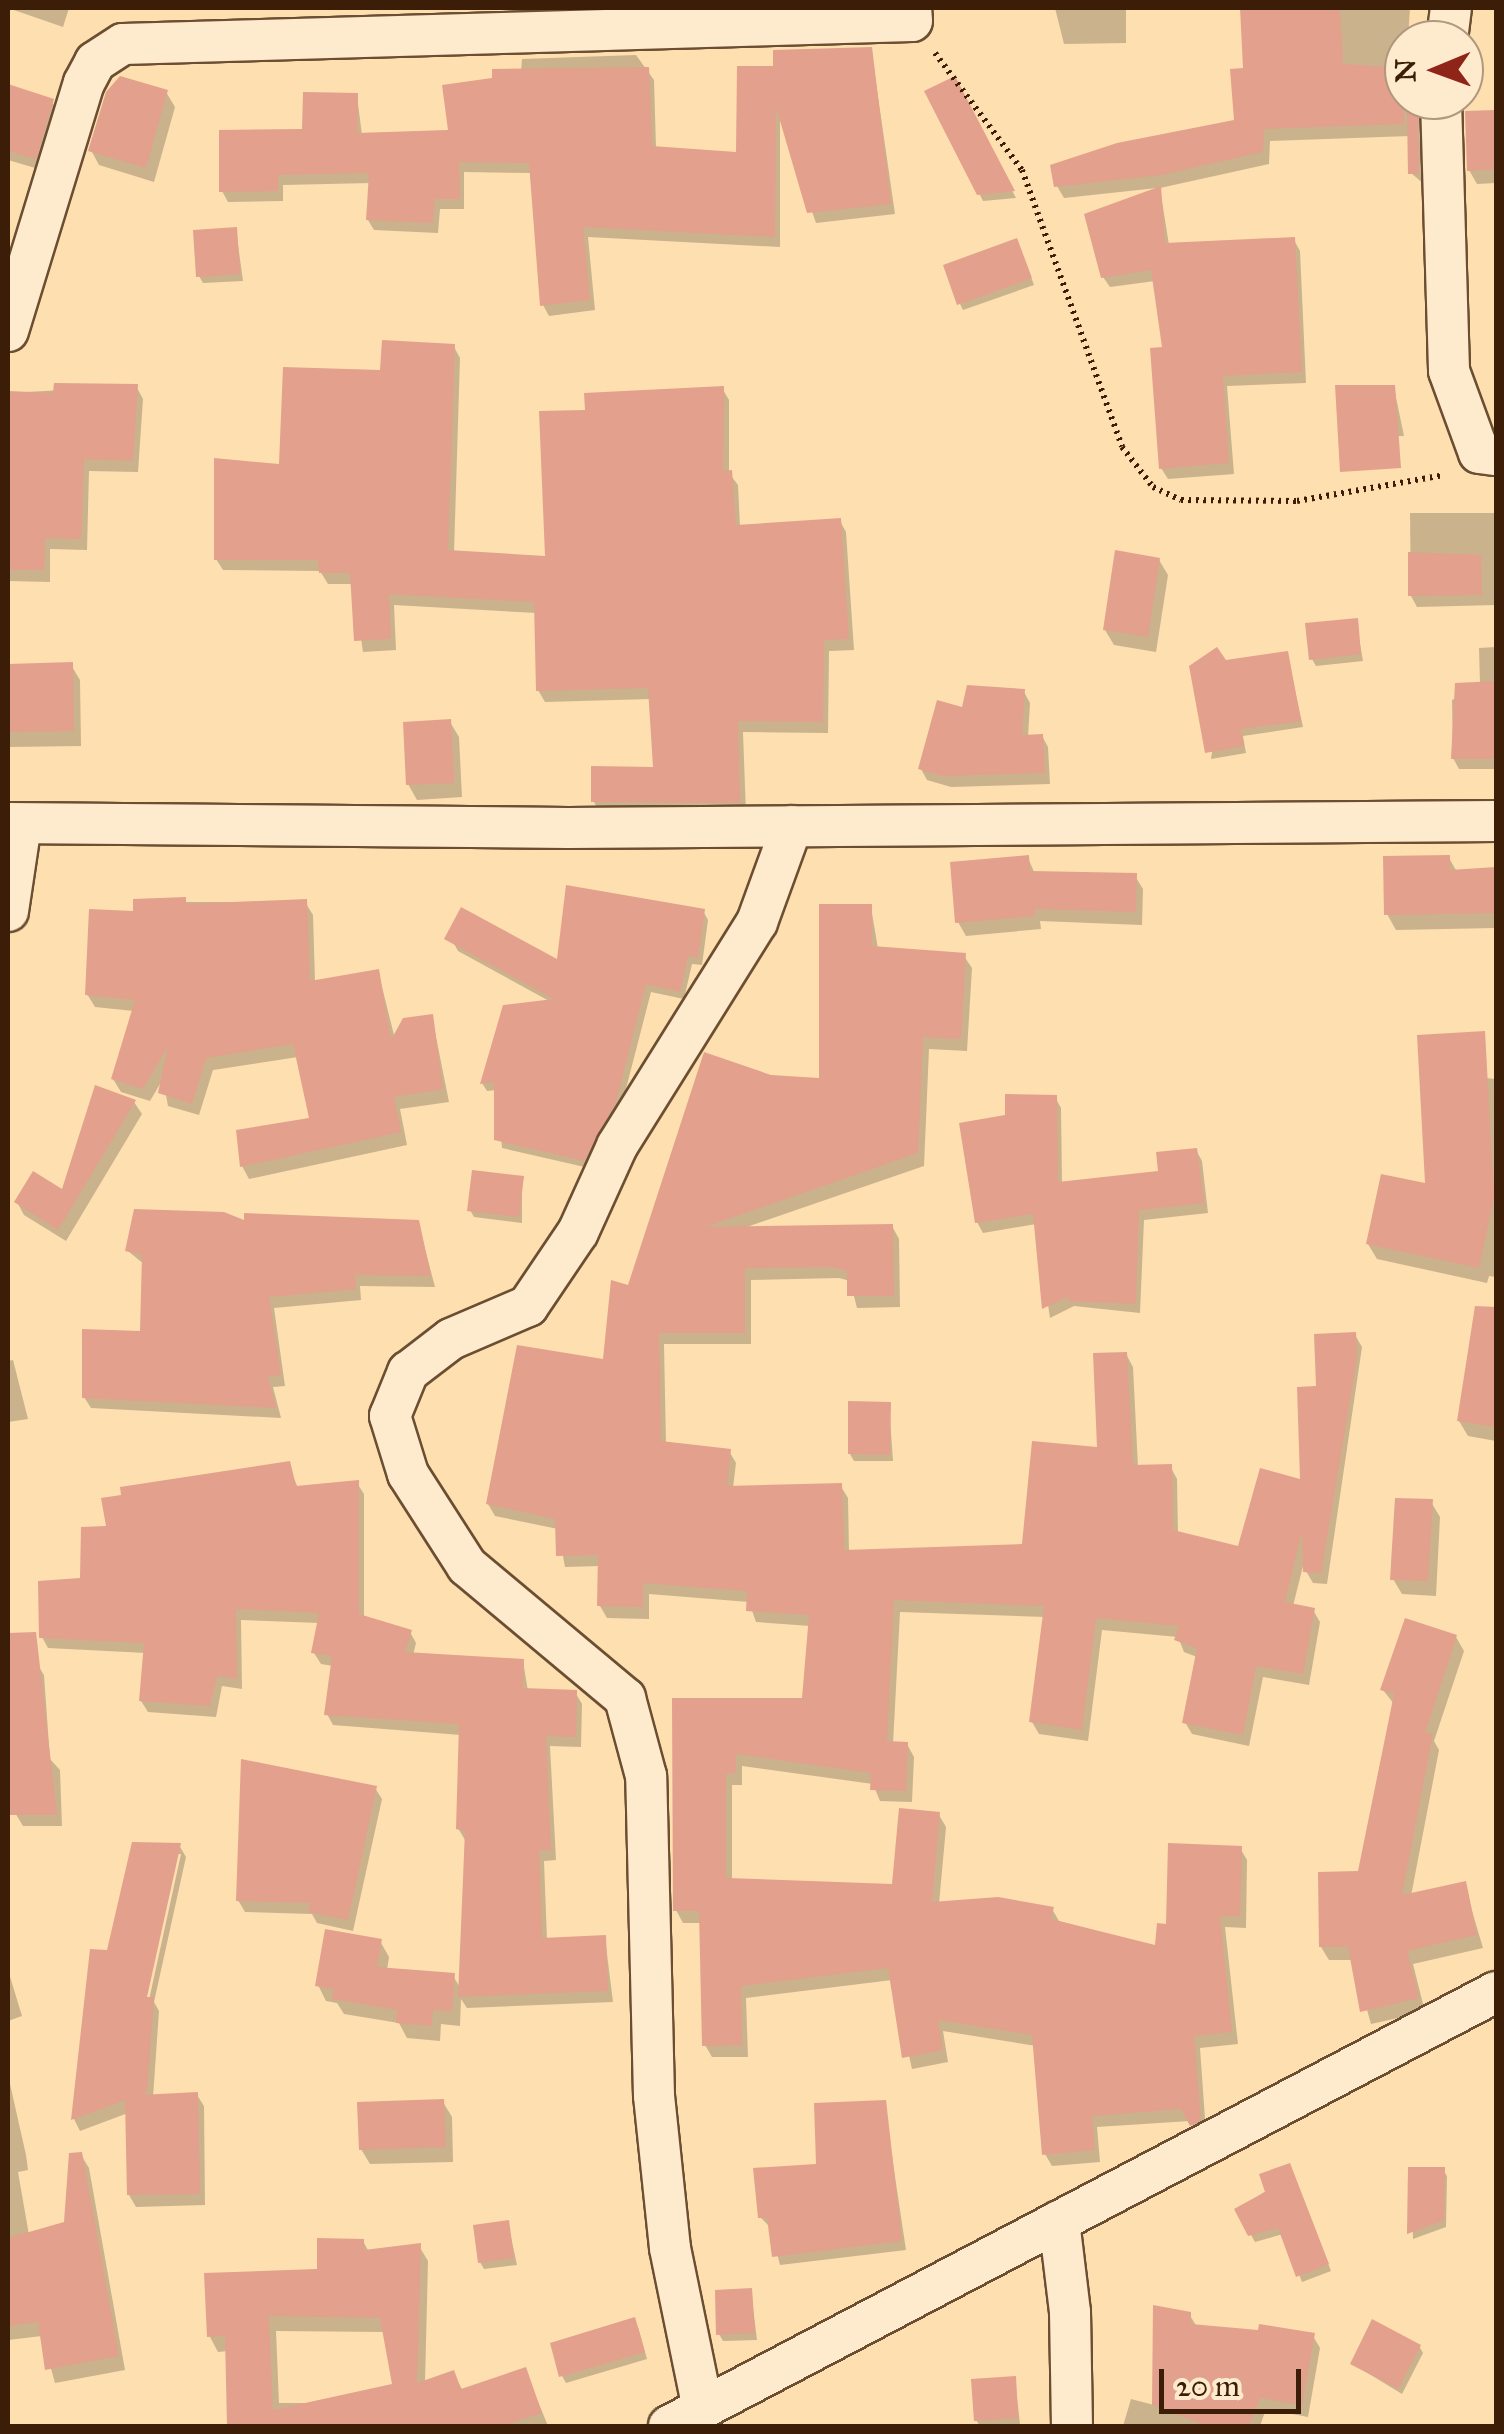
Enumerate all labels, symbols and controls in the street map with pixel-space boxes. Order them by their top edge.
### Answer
north arrow [1384,20,1484,120]
text: N [1388,58,1423,83]
scale bar [1164,2349,1306,2411]
text: 20 m [1176,2368,1240,2404]

